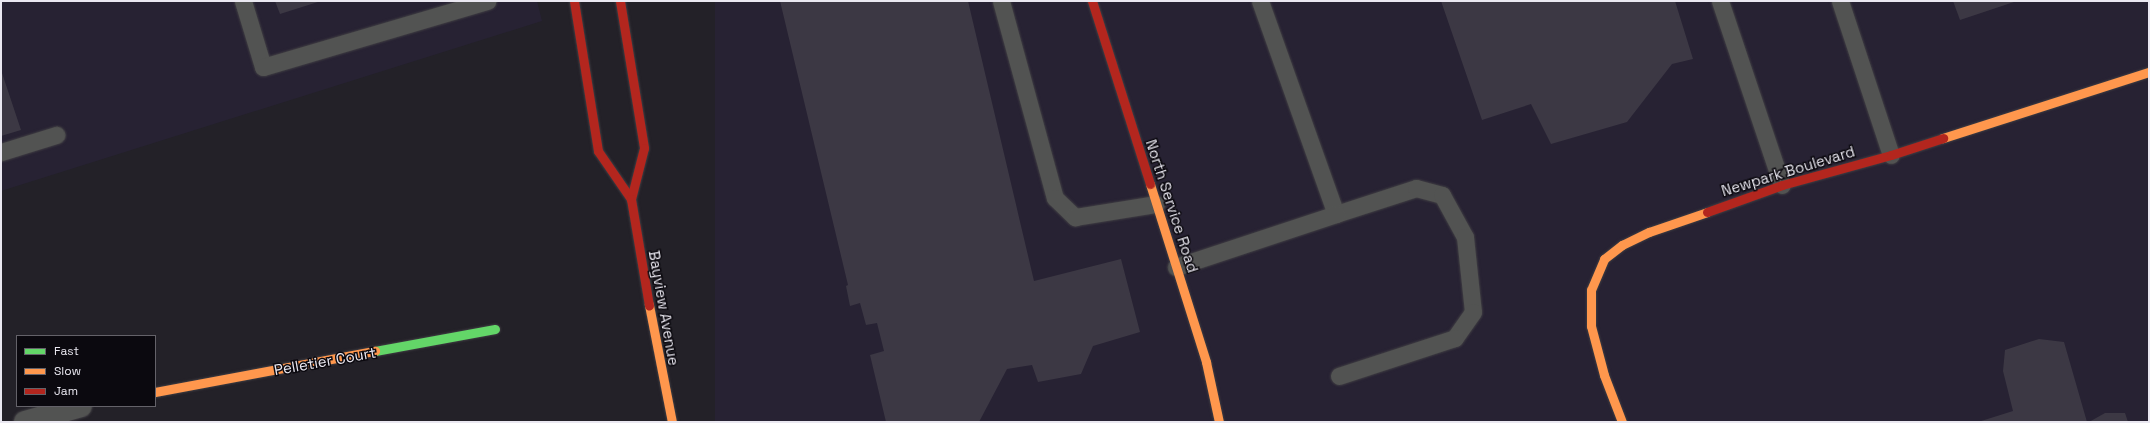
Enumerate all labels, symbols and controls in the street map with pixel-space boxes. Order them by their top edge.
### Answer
street label: North Service Road [1142,137,1202,275]
street label: Newpark Boulevard [1719,142,1857,200]
street label: Bayview Avenue [645,249,683,367]
legend [16,335,156,407]
text: Fast [54,343,79,359]
street label: Pelletier Court [273,343,377,379]
text: Slow [54,363,81,379]
text: Jam [54,383,78,399]

